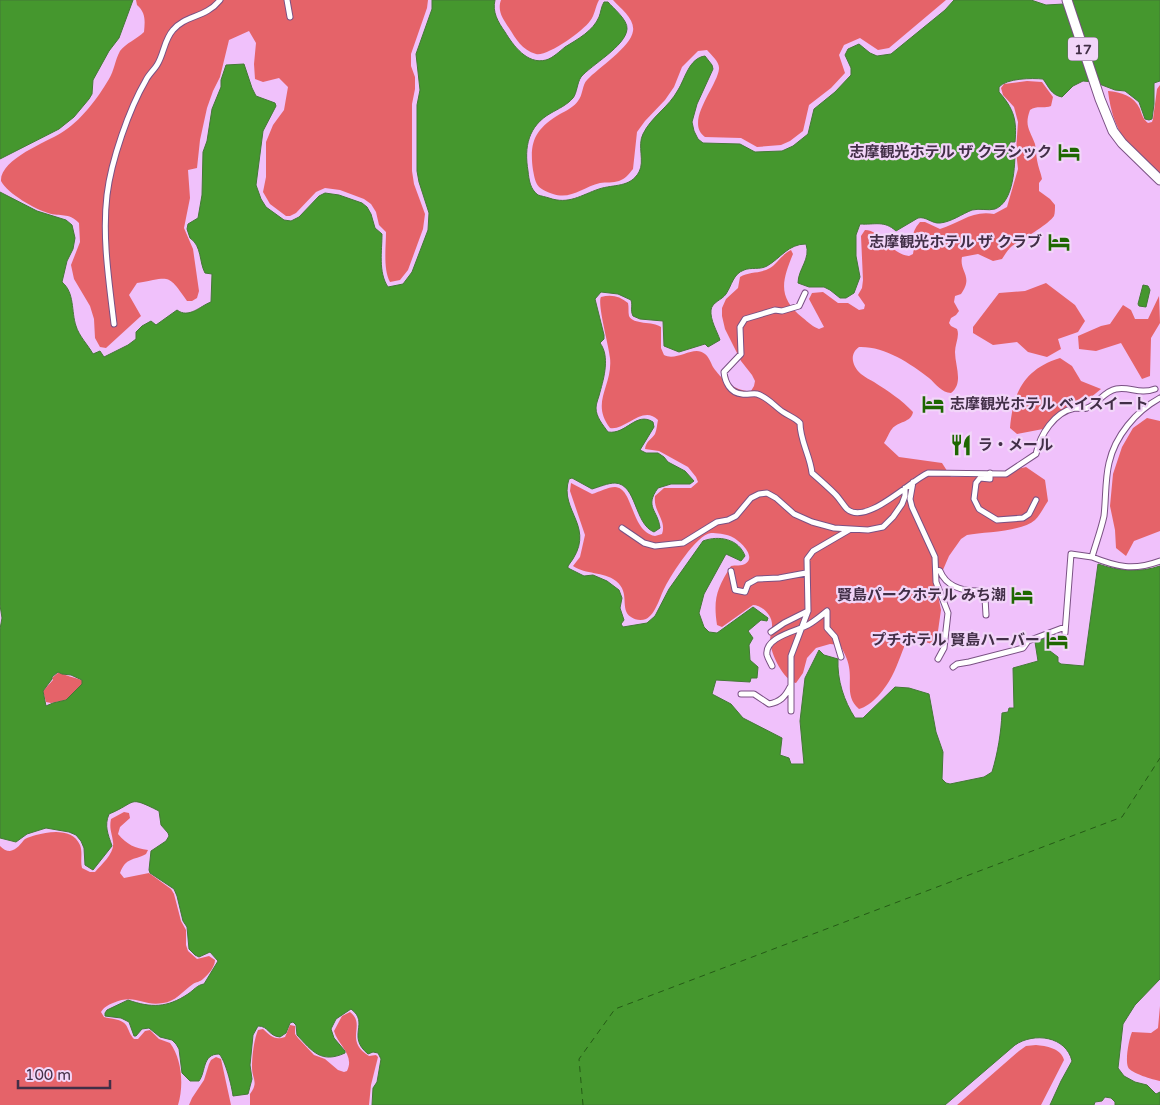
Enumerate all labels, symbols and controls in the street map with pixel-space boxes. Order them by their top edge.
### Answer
road number: 17 [1068,38,1098,61]
hotel icon: 志摩観光ホテル ザ クラシック [1056,139,1082,165]
place label: 志摩観光ホテル ザ クラシック [849,143,1052,161]
hotel icon: 志摩観光ホテル ザ クラブ [1046,229,1072,255]
place label: 志摩観光ホテル ザ クラブ [869,233,1042,251]
hotel icon: 志摩観光ホテル ベイスイート [920,391,946,417]
place label: 志摩観光ホテル ベイスイート [950,395,1148,413]
restaurant icon: ラ・メール [948,432,974,458]
place label: ラ・メール [978,436,1053,454]
hotel icon: 賢島パークホテル みち潮 [1009,582,1035,608]
place label: 賢島パークホテル みち潮 [837,586,1006,604]
hotel icon: プチホテル 賢島ハーバー [1044,627,1070,653]
place label: プチホテル 賢島ハーバー [871,631,1040,649]
scale bar [18,1058,110,1090]
text: 100 m [25,1066,71,1084]

